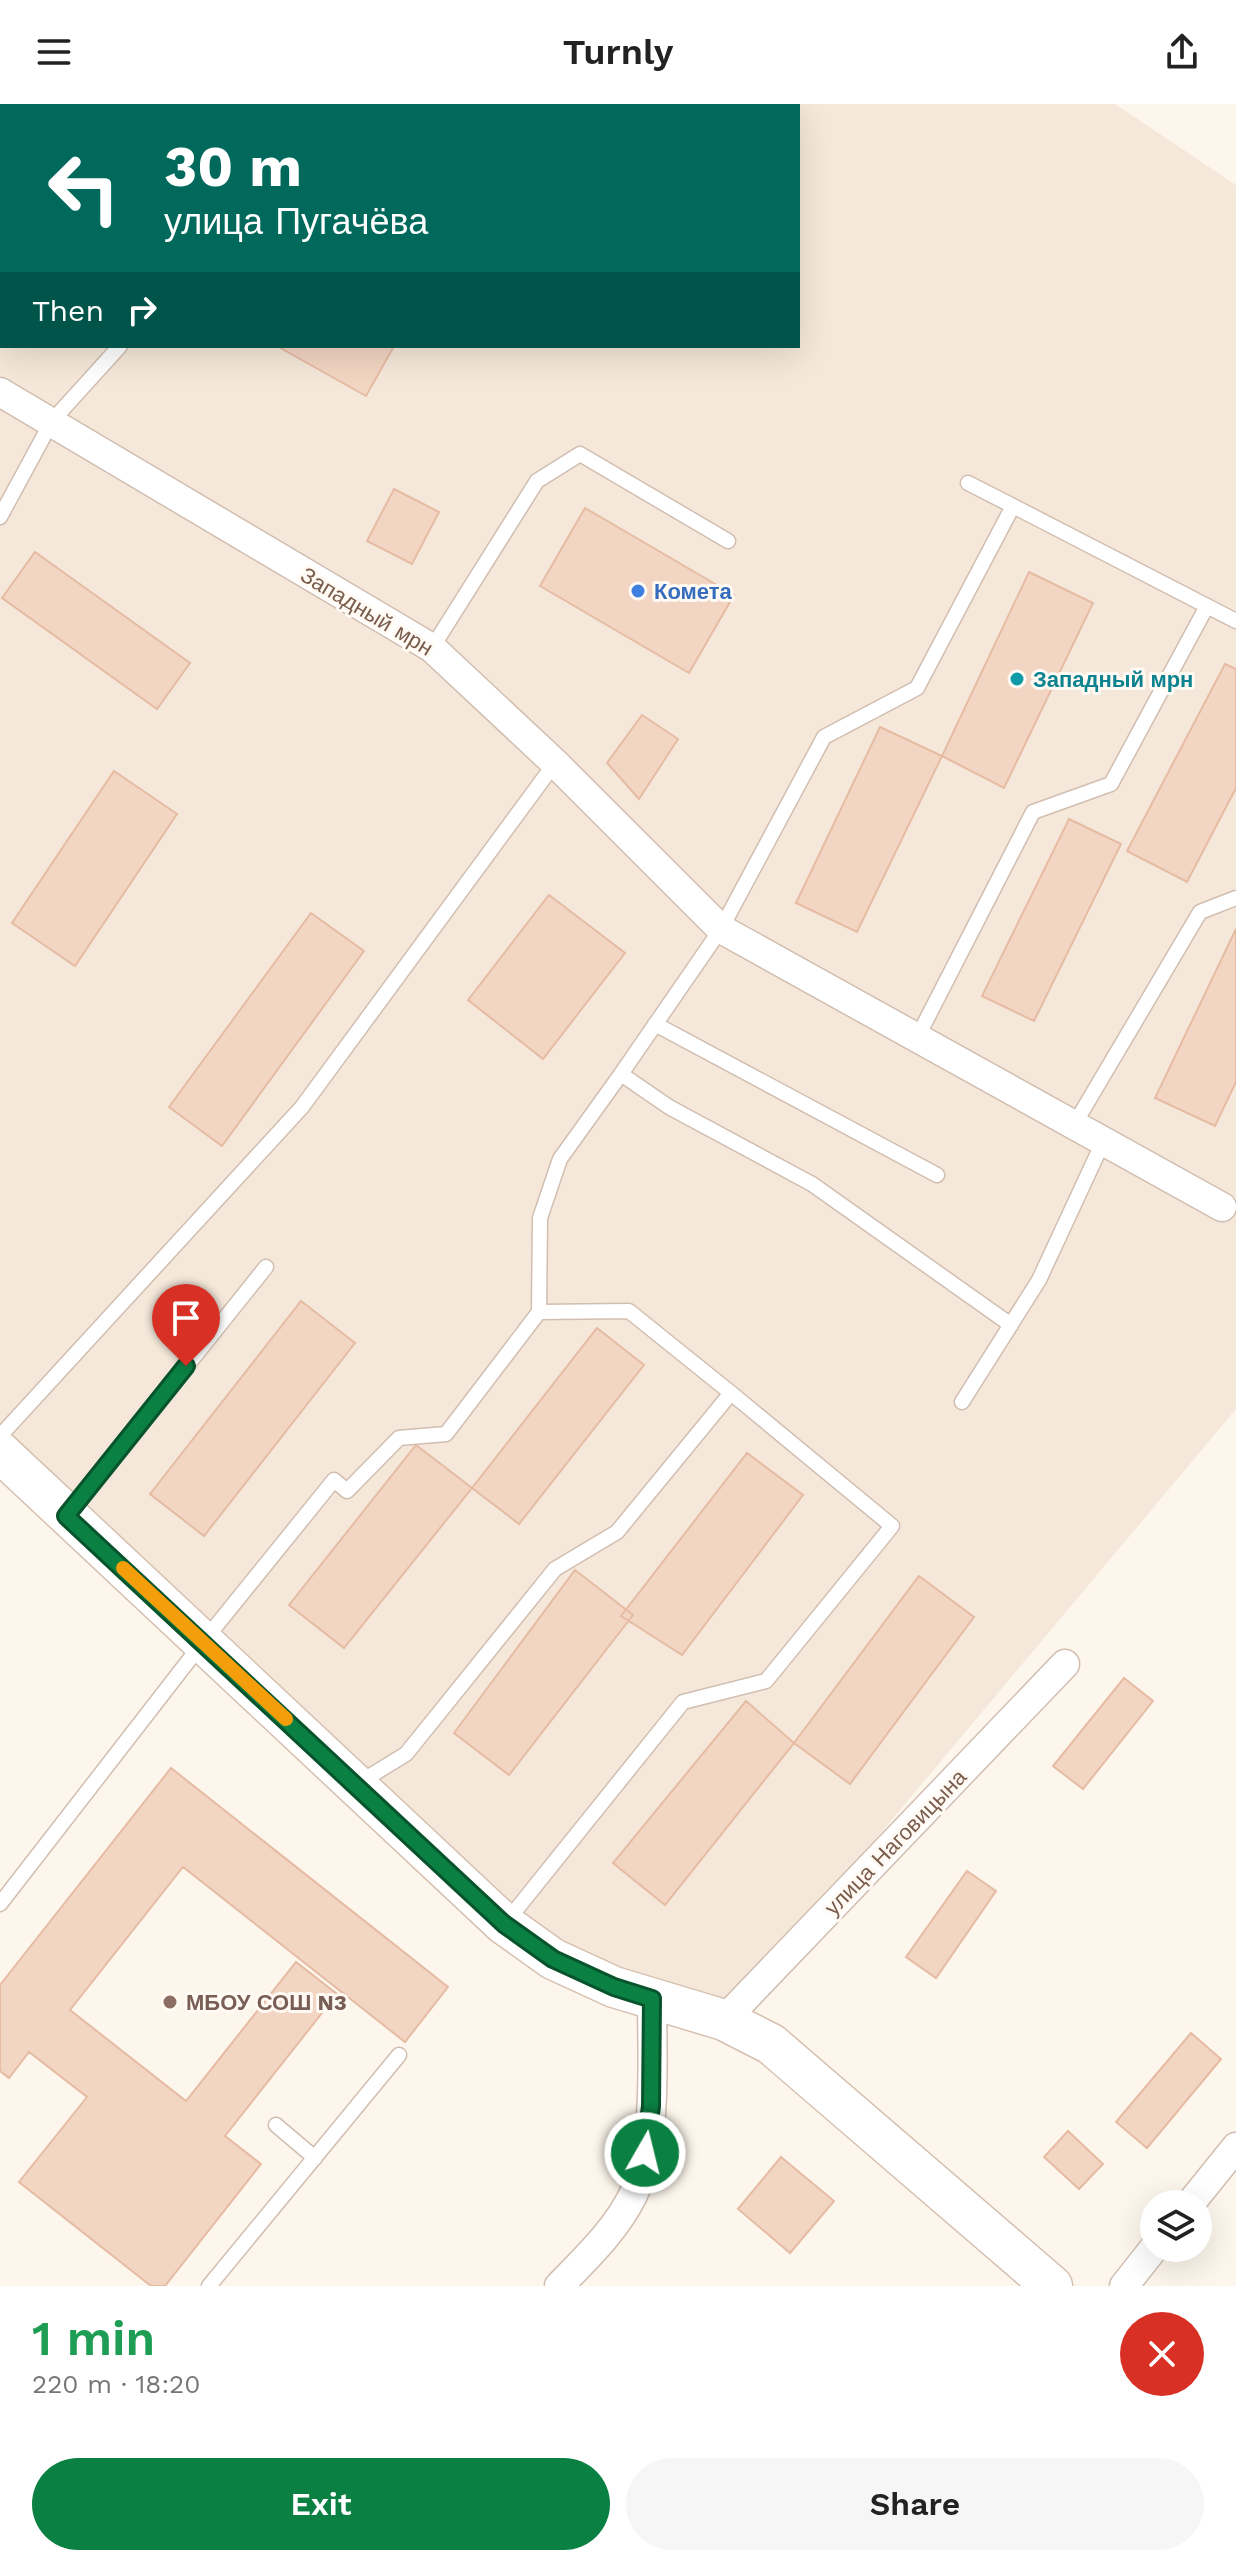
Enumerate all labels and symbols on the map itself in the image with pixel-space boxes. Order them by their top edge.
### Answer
street label: Западный мрн [296,562,437,661]
place label: Комета [654,579,733,604]
marker: Комета [629,582,647,600]
place label: Западный мрн [1033,667,1193,692]
marker: Западный мрн [1008,670,1026,688]
pin [152,1284,220,1366]
street label: улица Наговицына [819,1764,972,1920]
place label: МБОУ СОШ N3 [186,1990,347,2015]
marker: МБОУ СОШ N3 [161,1993,179,2011]
position arrow [603,2111,687,2195]

